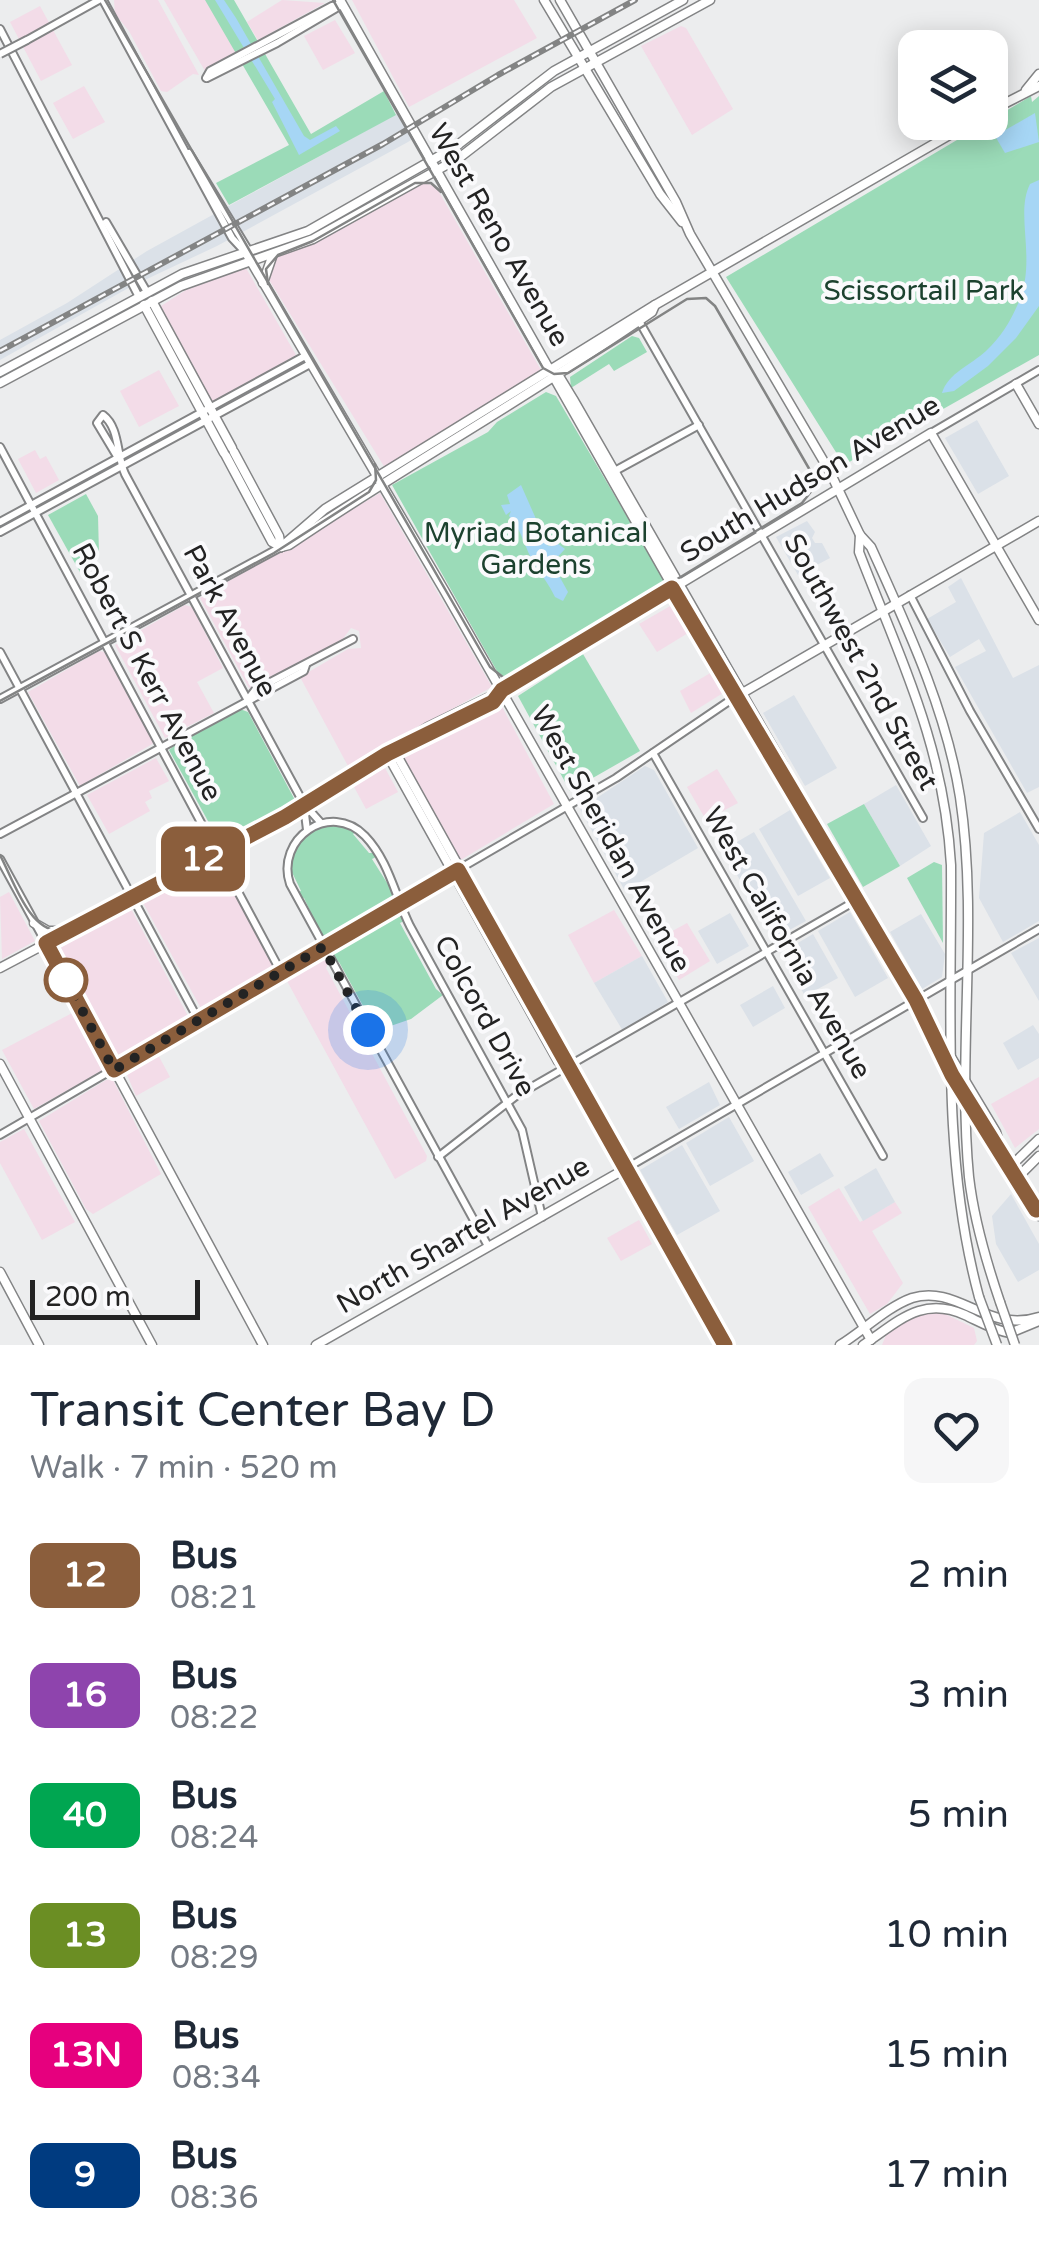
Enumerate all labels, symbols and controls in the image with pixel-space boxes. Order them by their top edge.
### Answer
map controls [898,30,1008,140]
button: layers [898,30,1008,140]
street label: West Reno Avenue [421,118,577,352]
park label: Scissortail Park [823,274,1025,308]
street label: South Hudson Avenue [674,388,946,570]
park label: Myriad Botanical Gardens [424,516,648,582]
street label: Southwest 2nd Street [776,528,946,796]
street label: Robert S Kerr Avenue [65,537,229,807]
street label: Park Avenue [176,539,284,703]
street label: West Sheridan Avenue [523,700,699,978]
street label: West California Avenue [695,801,879,1085]
line badge: 12 [158,826,248,892]
text: 12 [181,838,225,880]
street label: Colcord Drive [427,929,543,1103]
unlabelled marker [45,959,87,1001]
your location [343,1005,393,1055]
street label: North Shartel Avenue [331,1149,595,1321]
scale bar [30,1275,200,1320]
text: 200 m [45,1280,131,1314]
button: heart [904,1378,1009,1483]
text: Transit Center Bay D [30,1382,495,1440]
text: Walk · 7 min · 520 m [30,1449,338,1487]
text: Bus [170,1533,237,1579]
text: 2 min [908,1552,1009,1598]
text: 12 [63,1554,107,1596]
text: 08:21 [170,1579,259,1617]
text: Bus [170,1653,237,1699]
text: 3 min [908,1672,1009,1718]
text: 16 [63,1674,107,1716]
text: 08:22 [170,1699,259,1737]
text: Bus [170,1773,237,1819]
text: 5 min [908,1792,1009,1838]
text: 40 [63,1794,107,1836]
text: 08:24 [170,1819,259,1857]
text: Bus [170,1893,237,1939]
text: 10 min [884,1912,1009,1958]
text: 13 [63,1914,107,1956]
text: 08:29 [170,1939,259,1977]
text: Bus [172,2013,240,2059]
text: 15 min [884,2032,1009,2078]
text: 13N [50,2034,122,2076]
text: 08:34 [172,2059,261,2097]
text: Bus [170,2133,237,2179]
text: 17 min [884,2152,1009,2198]
text: 9 [74,2154,96,2196]
text: 08:36 [170,2179,259,2217]

